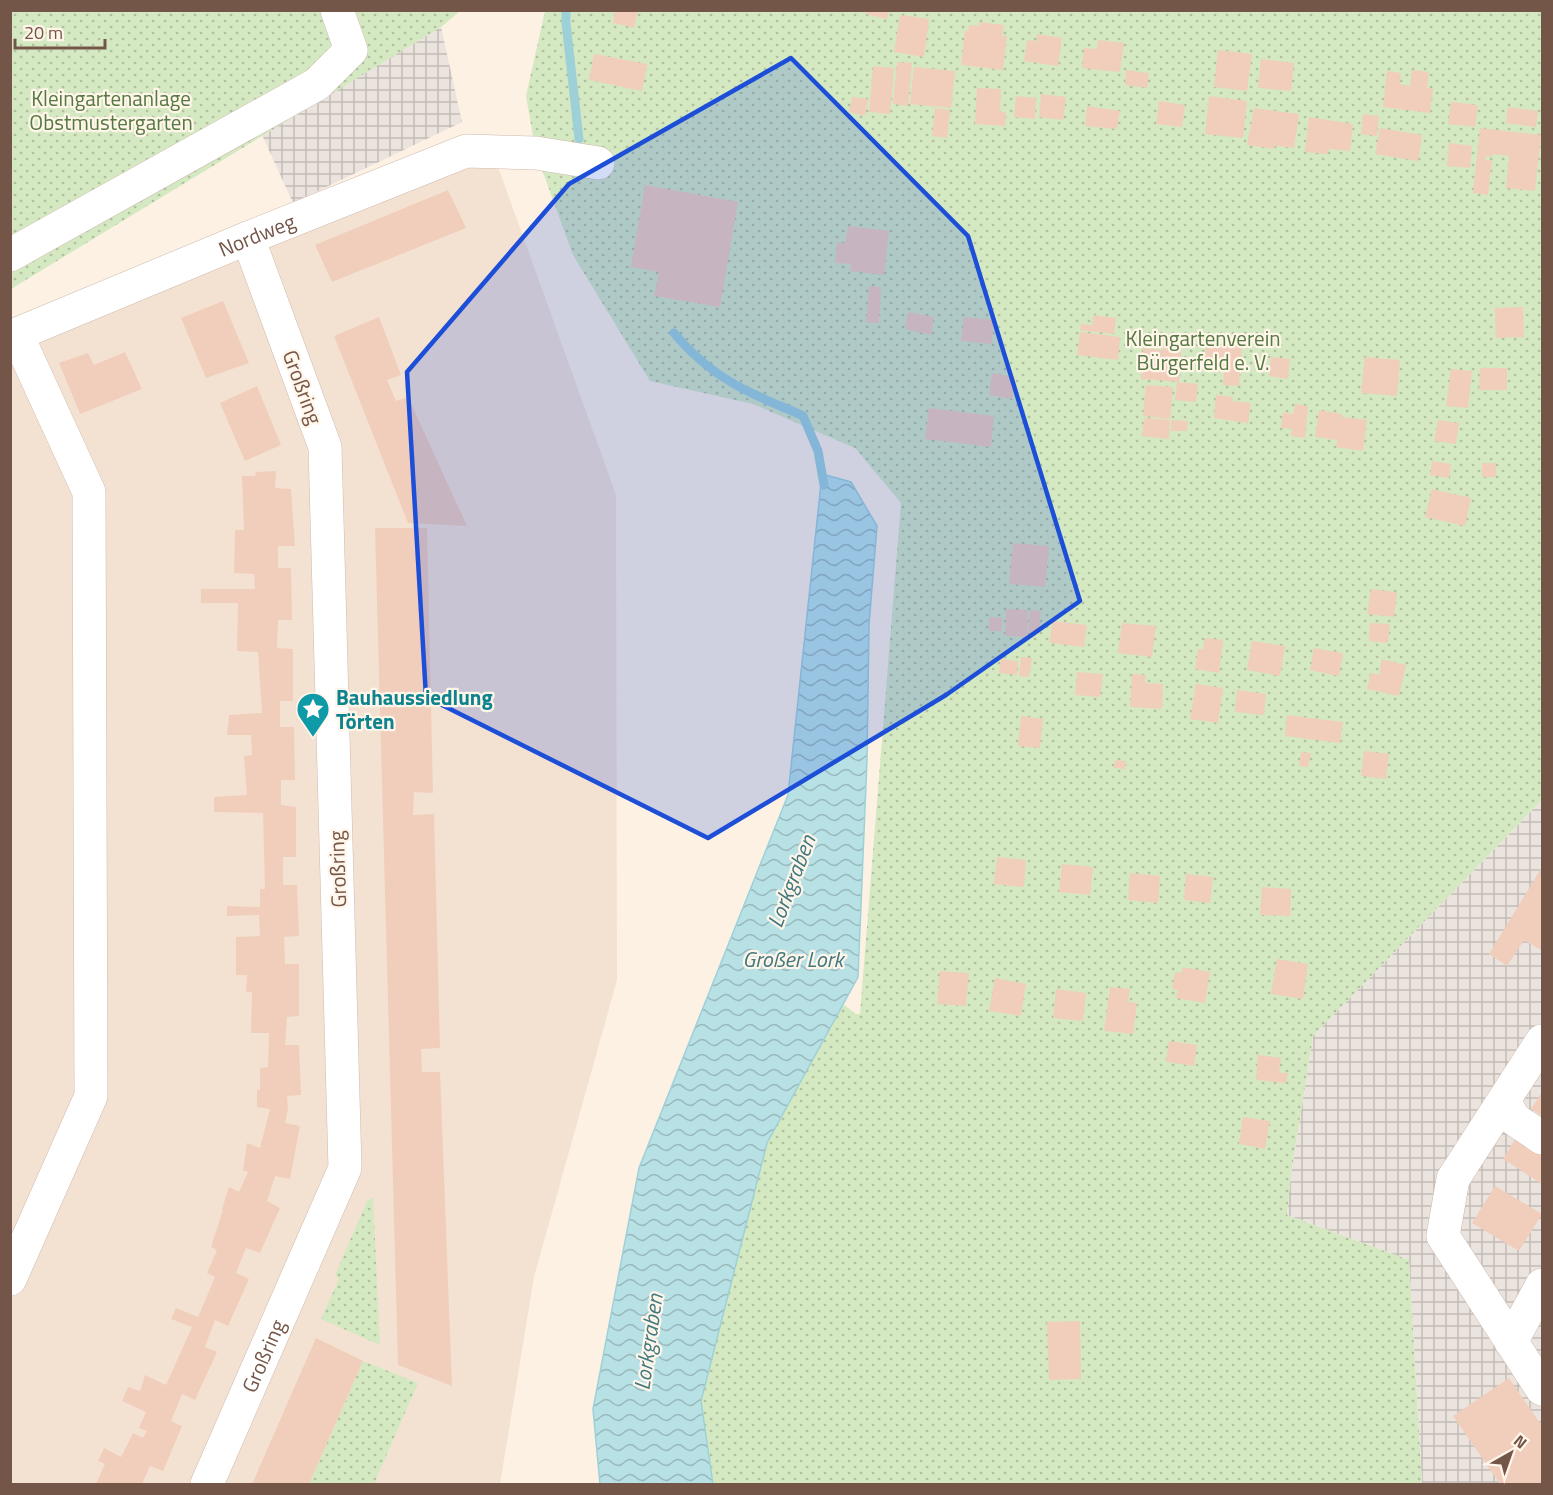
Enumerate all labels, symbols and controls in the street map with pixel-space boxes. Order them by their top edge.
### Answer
scale bar [15,12,105,50]
text: 20 m [24,19,63,46]
park label: Kleingartenanlage Obstmustergarten [29,82,193,138]
street label: Nordweg [213,205,300,265]
park label: Kleingartenverein Bürgerfeld e. V. [1125,322,1281,378]
street label: Großring [275,345,331,429]
place label: Bauhaussiedlung Törten [336,681,493,737]
place icon: Bauhaussiedlung Törten [295,691,331,738]
water label: Lorkgraben [758,829,825,932]
street label: Großring [320,830,354,908]
water label: Großer Lork [743,942,846,976]
water label: Lorkgraben [624,1291,672,1392]
street label: Großring [233,1314,293,1397]
north arrow [1481,1423,1541,1483]
text: N [1509,1429,1533,1454]

